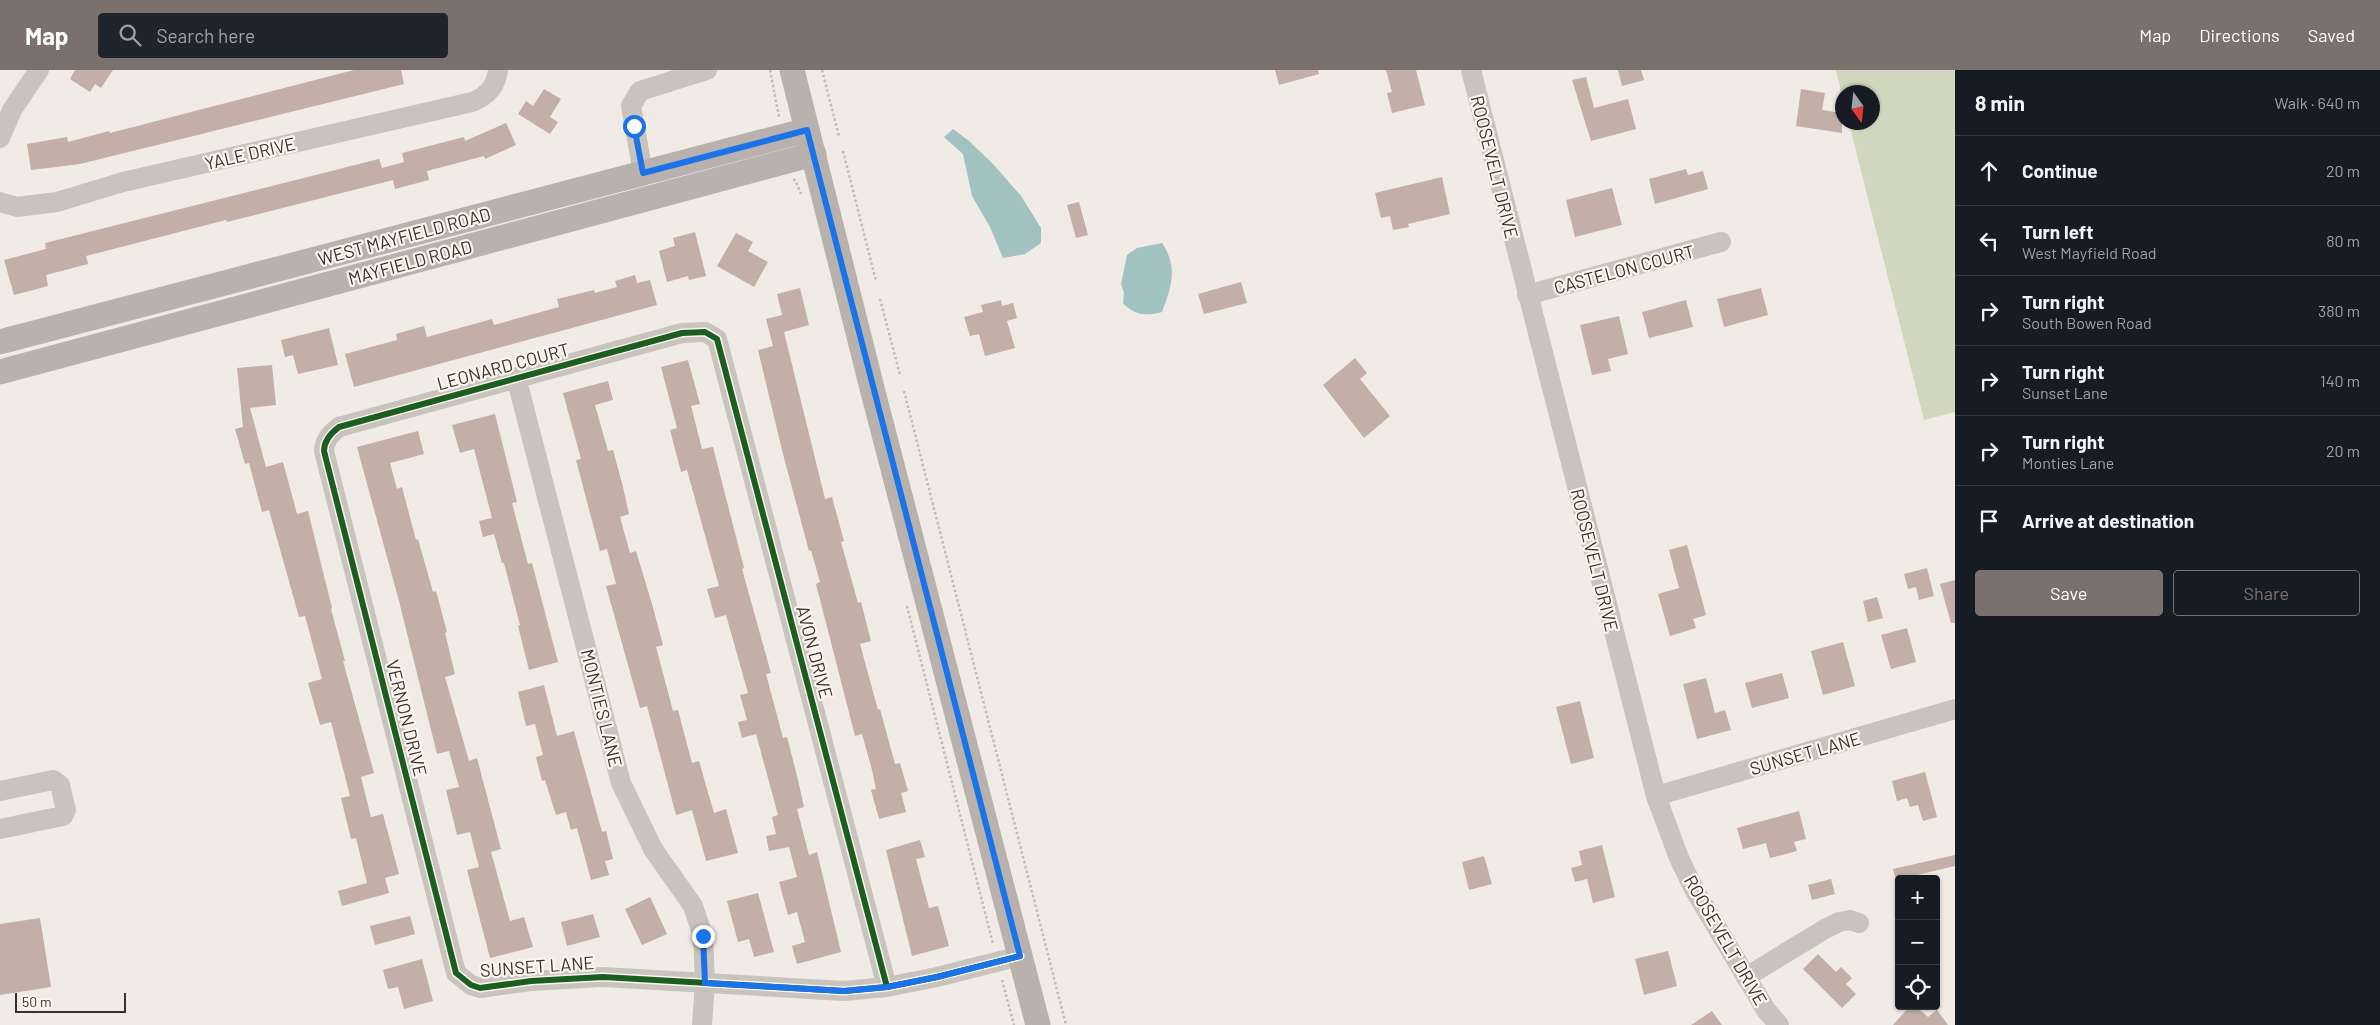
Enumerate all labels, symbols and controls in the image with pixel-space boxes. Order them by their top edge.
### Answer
search box [98,13,448,58]
text: Map [25,21,68,50]
icon: search [116,21,144,49]
text: Search here [156,24,255,47]
text: Map [2139,24,2171,46]
text: Directions [2199,24,2280,46]
text: Saved [2308,24,2355,46]
north arrow [1835,85,1880,130]
text: 8 min [1975,90,2025,115]
street label: ROOSEVELT DRIVE [1467,93,1523,241]
text: Walk · 640 m [2275,93,2360,112]
route start [623,115,646,138]
street label: YALE DRIVE [202,132,298,174]
icon: ahead [1975,157,2003,185]
text: Continue [2022,159,2098,182]
text: 20 m [2326,161,2360,180]
street label: WEST MAYFIELD ROAD [315,203,493,269]
text: Turn left [2022,220,2093,243]
icon: left [1975,227,2003,255]
text: 80 m [2326,231,2360,250]
street label: MAYFIELD ROAD [346,235,474,289]
street label: CASTELON COURT [1551,240,1697,298]
text: West Mayfield Road [2022,243,2157,262]
text: Turn right [2022,290,2104,313]
icon: right [1975,297,2003,325]
text: 380 m [2318,301,2360,320]
text: South Bowen Road [2022,313,2152,332]
street label: LEONARD COURT [434,338,572,394]
text: Turn right [2022,360,2104,383]
icon: right [1975,367,2003,395]
text: 140 m [2320,371,2360,390]
text: Sunset Lane [2022,383,2108,402]
text: Turn right [2022,430,2104,453]
icon: right [1975,437,2003,465]
text: 20 m [2326,441,2360,460]
text: Monties Lane [2022,453,2114,472]
street label: ROOSEVELT DRIVE [1567,486,1623,634]
icon: arrive [1975,507,2003,535]
text: Arrive at destination [2022,509,2194,532]
button: Save [1975,570,2163,616]
button: Share [2173,570,2360,616]
street label: AVON DRIVE [792,603,838,701]
street label: MONTIES LANE [577,647,627,769]
street label: VERNON DRIVE [382,657,432,779]
street label: SUNSET LANE [1747,727,1863,779]
street label: ROOSEVELT DRIVE [1680,871,1772,1009]
map controls [1895,875,1940,1010]
button: + [1895,875,1940,920]
button: − [1895,920,1940,965]
route end [692,925,715,948]
street label: SUNSET LANE [479,951,595,981]
button: locate [1895,965,1940,1010]
scale bar [15,990,126,1013]
text: 50 m [22,993,51,1010]

